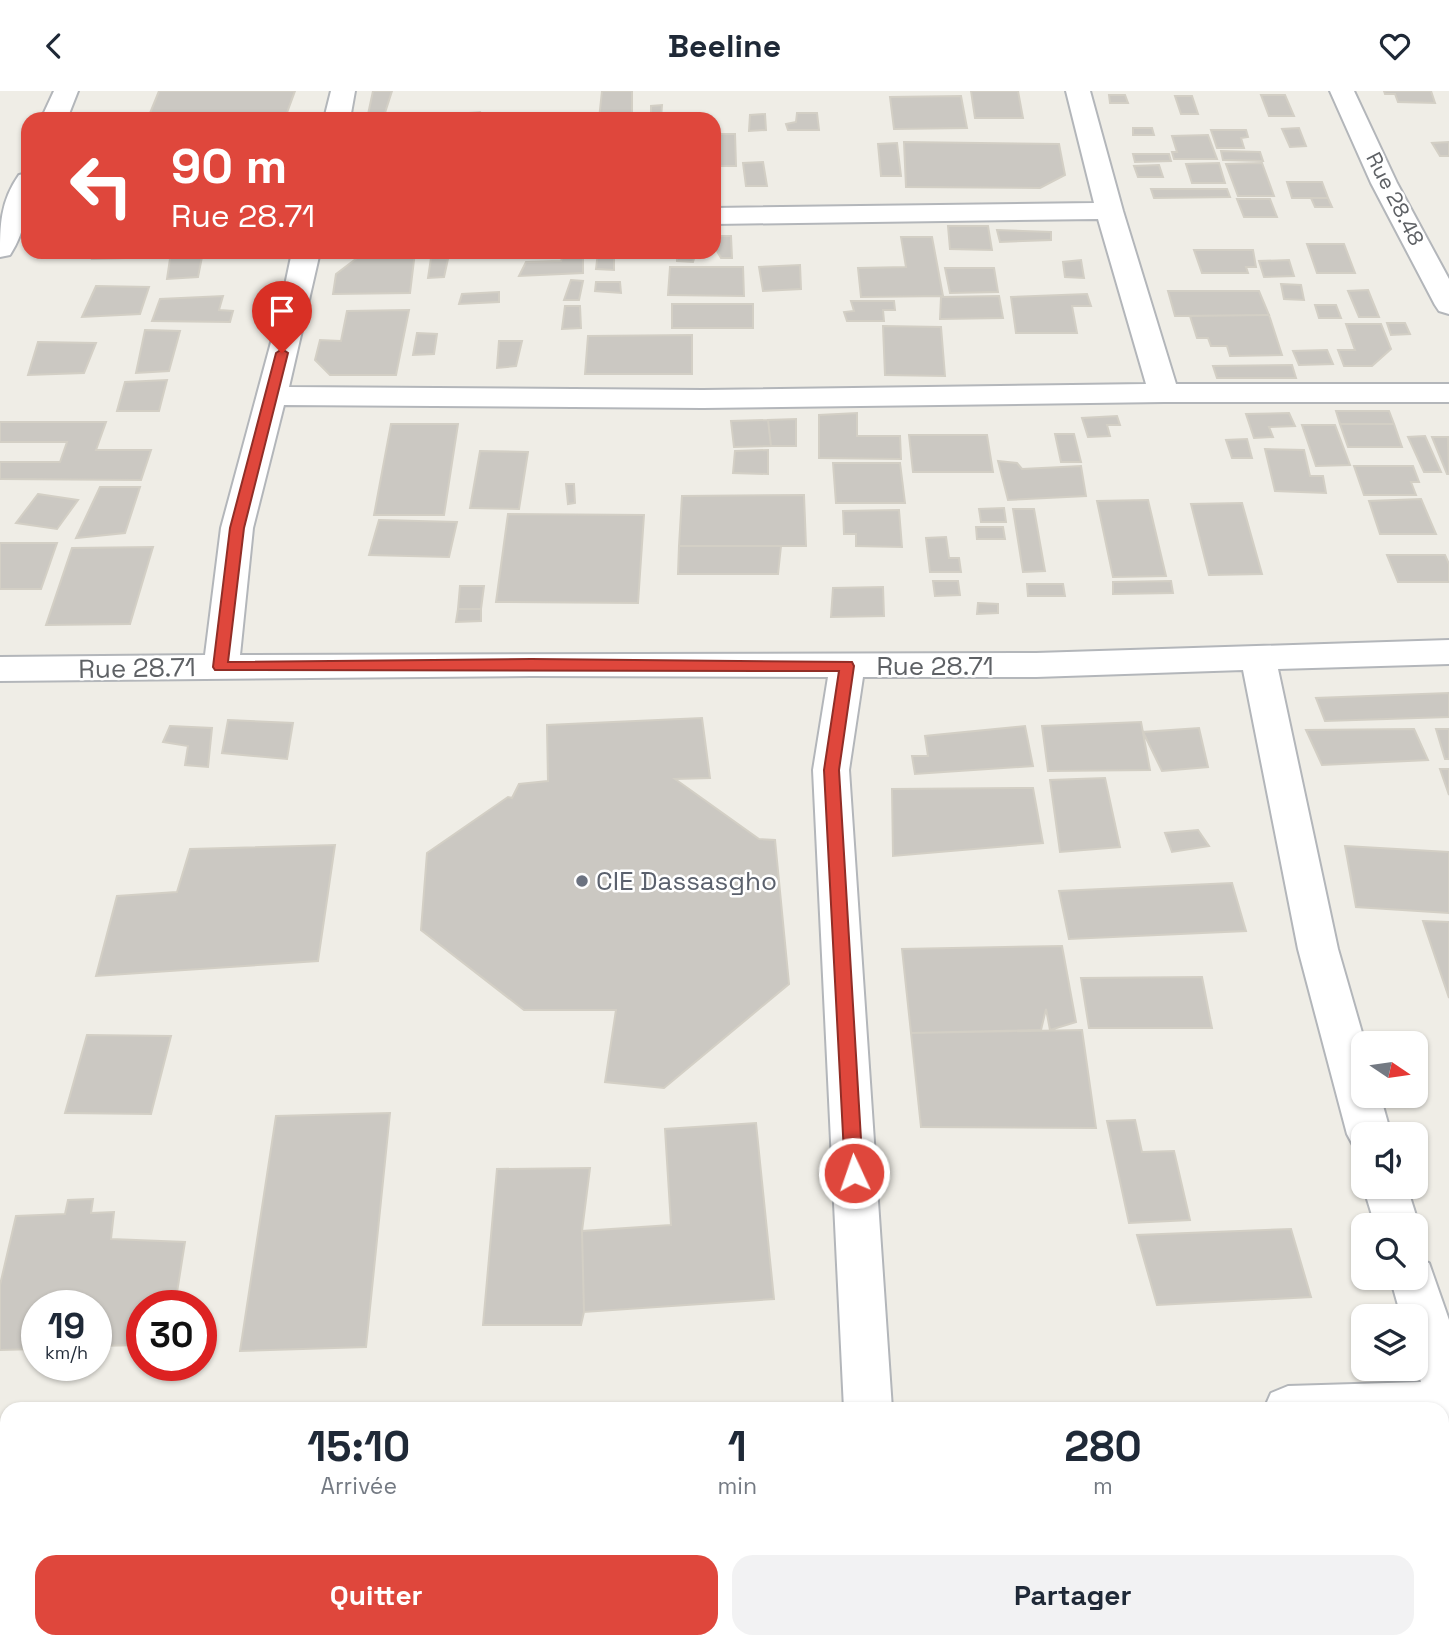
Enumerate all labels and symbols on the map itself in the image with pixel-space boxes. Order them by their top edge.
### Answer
street label: Rue 28.48 [1360,148,1430,250]
pin [252,281,312,353]
street label: Rue 28.71 [876,649,994,683]
street label: Rue 28.71 [78,650,196,686]
place label: CIE Dassasgho [596,864,777,898]
marker: CIE Dassasgho [574,873,590,889]
north arrow [1351,1031,1428,1108]
position arrow [817,1136,891,1210]
speed limit sign: 30 [126,1290,217,1381]

